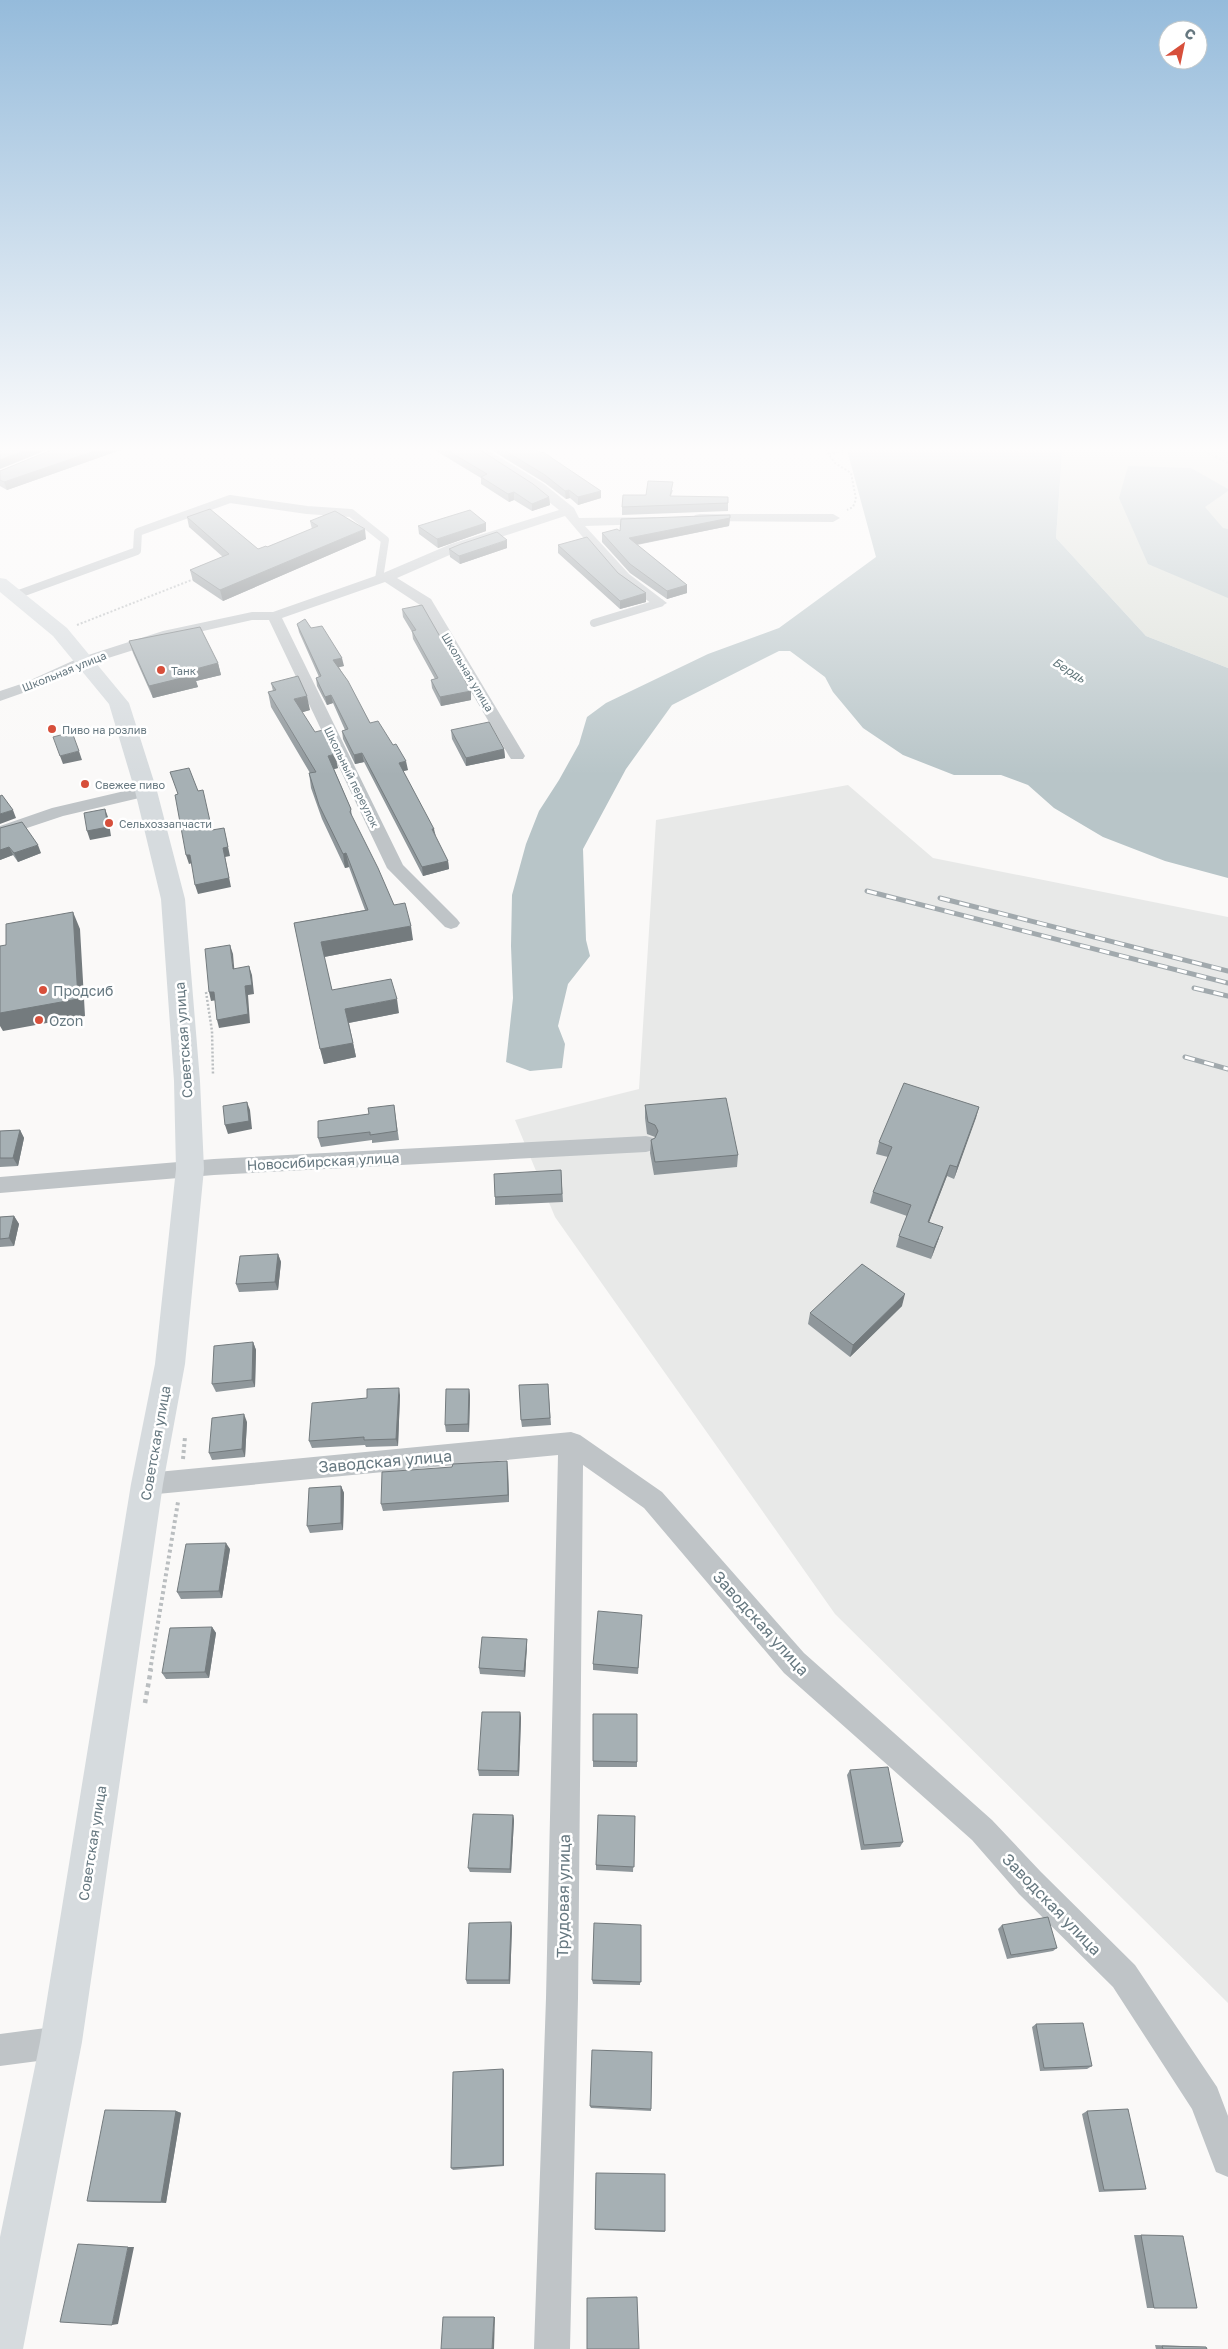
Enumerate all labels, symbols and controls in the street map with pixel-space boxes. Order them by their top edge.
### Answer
north arrow [1158,20,1208,70]
text: С [1182,24,1199,44]
street label: Школьная улица [439,630,497,714]
street label: Школьная улица [20,648,108,694]
water label: Бердь [1050,654,1089,686]
marker: Танк [155,664,167,676]
place label: Танк [171,664,197,677]
marker: Пиво на розлив [46,723,58,735]
place label: Пиво на розлив [62,723,147,736]
street label: Школьный переулок [322,724,382,830]
marker: Свежее пиво [79,778,91,790]
place label: Свежее пиво [95,778,165,791]
marker: Сельхоззапчасти [103,817,115,829]
place label: Сельхоззапчасти [119,817,212,830]
street label: Советская улица [170,981,196,1099]
place label: Продсиб [53,982,113,999]
marker: Продсиб [37,984,49,996]
place label: Ozon [49,1012,83,1029]
marker: Ozon [33,1014,45,1026]
street label: Новосибирская улица [246,1149,400,1173]
street label: Советская улица [137,1384,173,1502]
street label: Заводская улица [317,1445,453,1477]
street label: Заводская улица [709,1566,813,1680]
street label: Советская улица [74,1784,110,1902]
street label: Трудовая улица [552,1834,574,1958]
street label: Заводская улица [998,1849,1106,1959]

